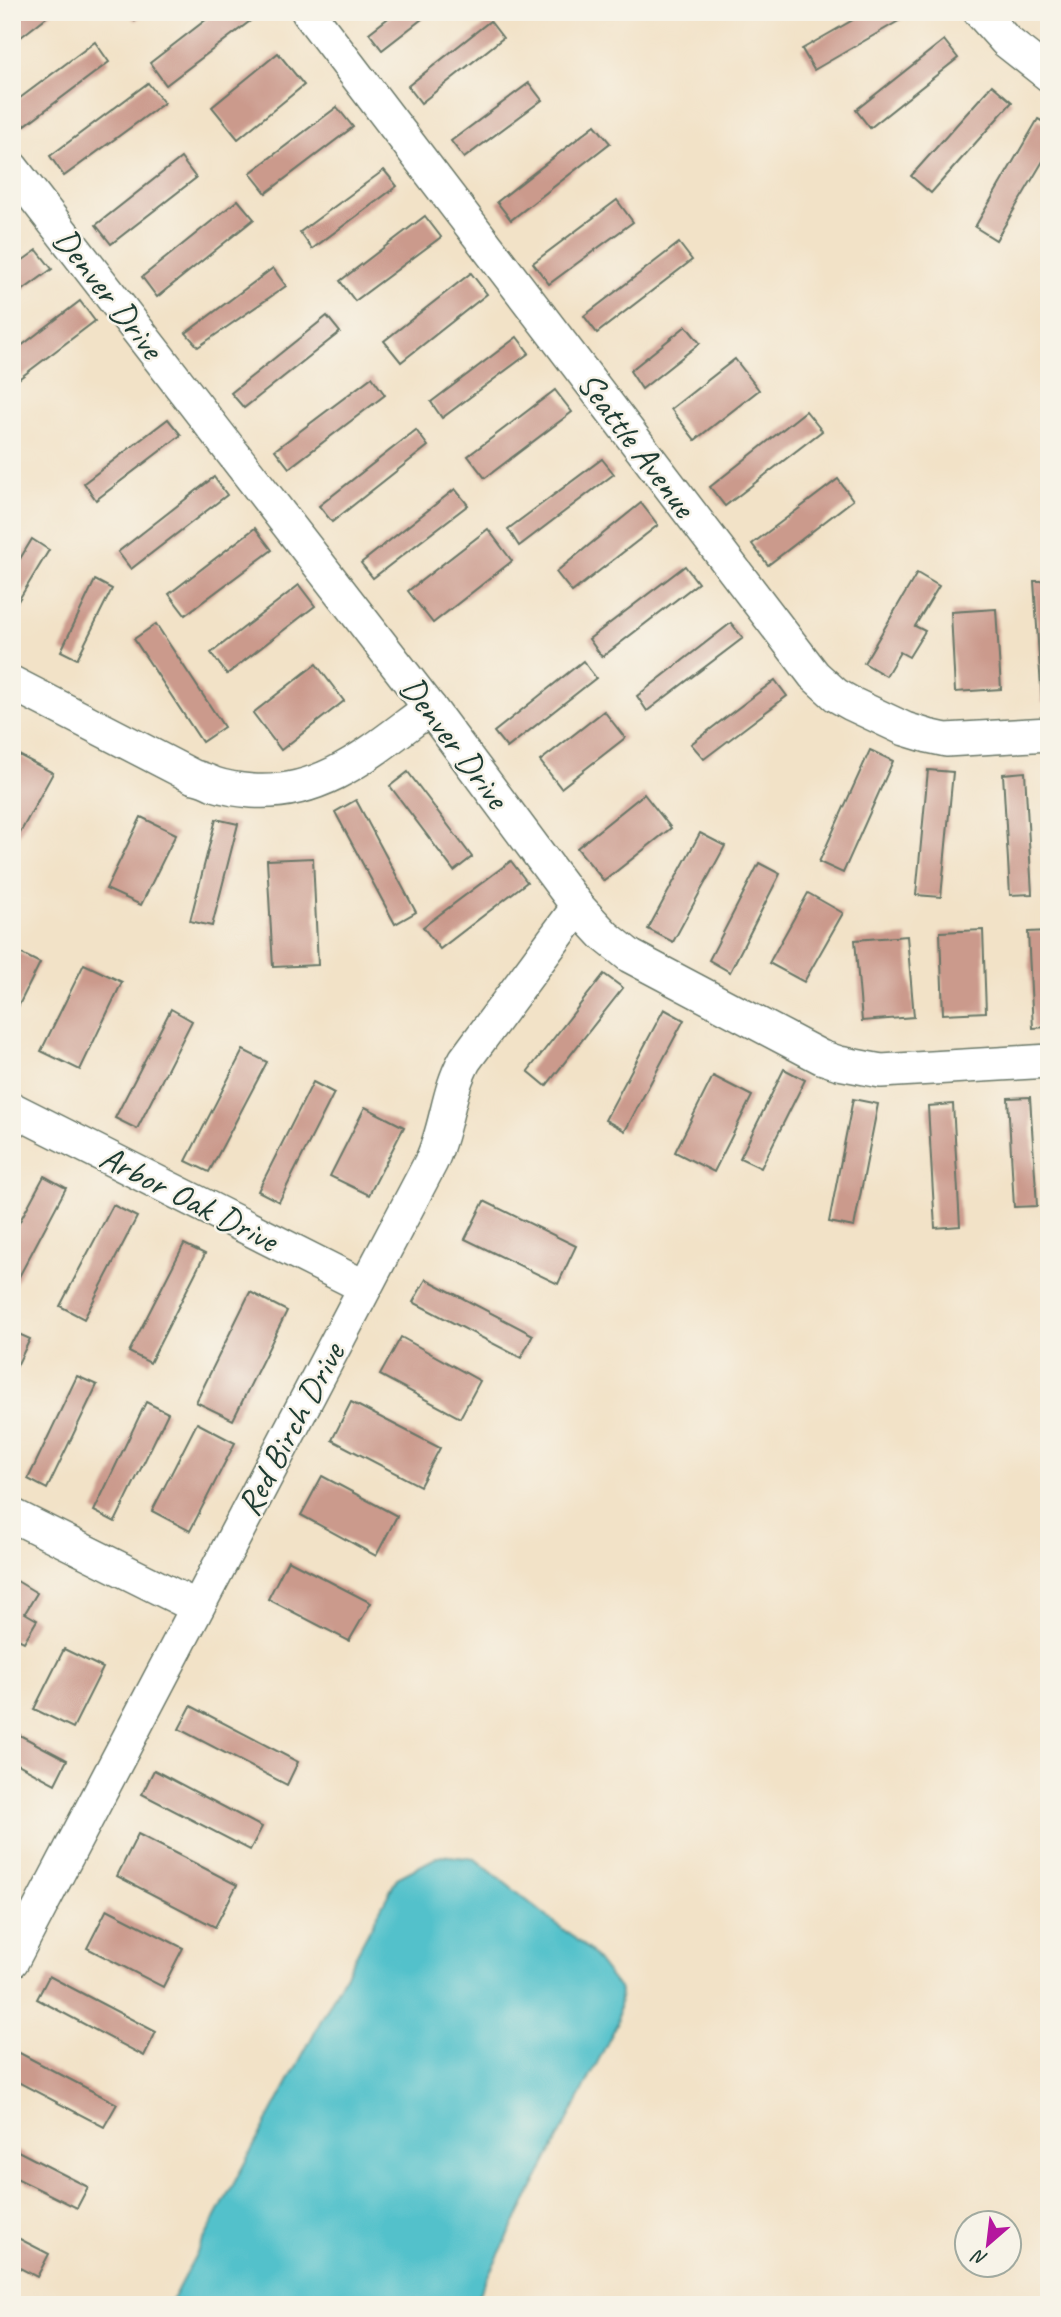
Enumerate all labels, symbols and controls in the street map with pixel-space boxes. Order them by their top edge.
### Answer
street label: Denver Drive [43,219,175,370]
street label: Seattle Avenue [567,362,708,528]
street label: Denver Drive [390,667,521,820]
street label: Arbor Oak Drive [92,1134,288,1264]
street label: Red Birch Drive [226,1333,356,1523]
north arrow [953,2208,1023,2278]
text: N [967,2243,991,2271]

